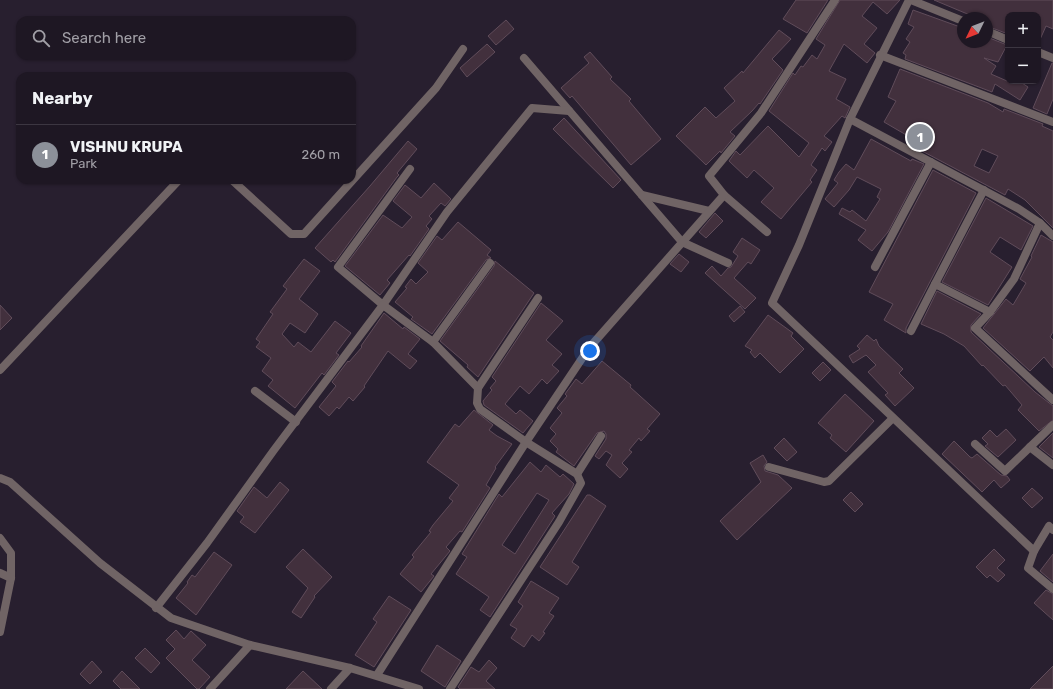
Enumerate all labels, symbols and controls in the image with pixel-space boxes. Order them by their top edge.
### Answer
north arrow [957,12,993,48]
map controls [1005,12,1041,84]
button: + [1005,12,1041,48]
search box [16,16,356,60]
icon: search [30,27,52,49]
text: Search here [62,29,146,47]
button: − [1005,48,1041,84]
text: Nearby [32,88,93,108]
pin: 1 [907,122,933,152]
text: VISHNU KRUPA [70,138,183,156]
text: 1 [42,147,48,162]
text: 260 m [302,147,340,162]
text: Park [70,156,97,171]
your location [580,341,600,361]

